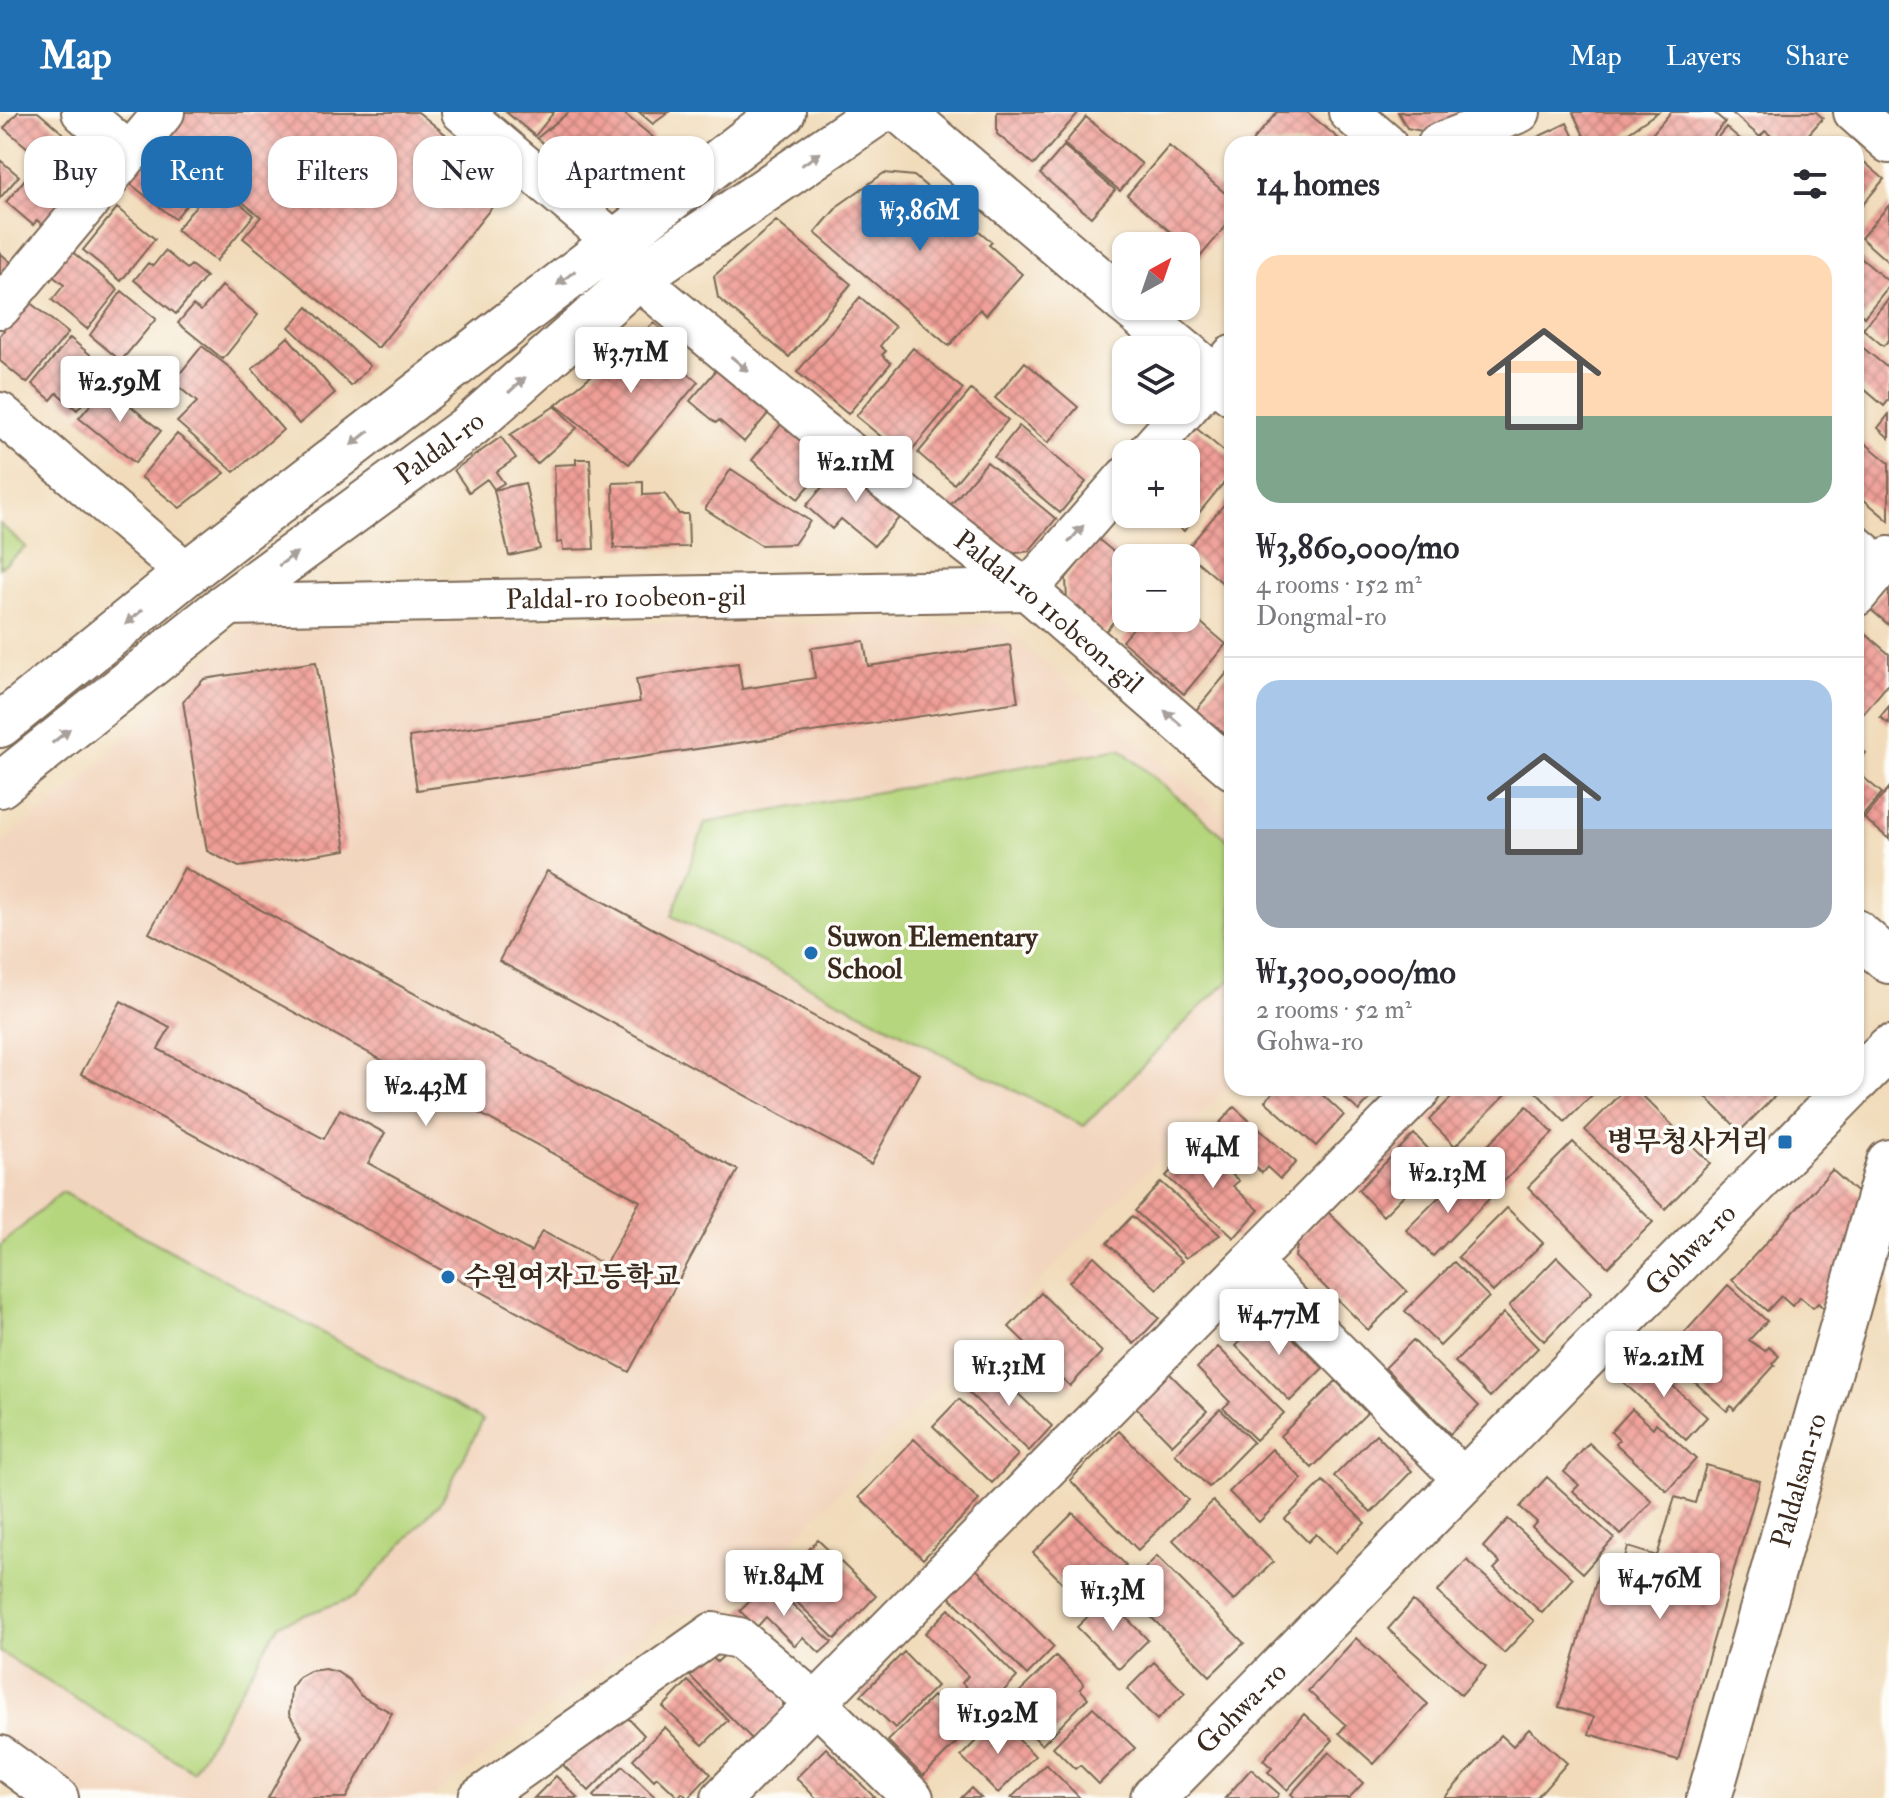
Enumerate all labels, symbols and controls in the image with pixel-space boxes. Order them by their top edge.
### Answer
text: Map [40,32,111,80]
text: Map [1569,39,1622,74]
text: Layers [1666,39,1741,74]
text: Share [1785,39,1849,74]
chip: Buy [24,136,125,208]
chip: Rent [141,136,252,208]
chip: Filters [268,136,397,208]
chip: New [413,136,522,208]
chip: Apartment [538,136,714,208]
one-way arrow [801,152,822,167]
icon: filters [1788,162,1832,206]
text: 14 homes [1256,163,1380,206]
pin: ₩3.86M [855,185,985,253]
text: ₩3.86M [880,195,960,227]
north arrow [1112,232,1200,320]
map controls [1112,232,1200,632]
one-way arrow [556,270,576,286]
icon: home [1472,307,1616,451]
pin: ₩3.71M [566,327,696,395]
button: layers [1112,336,1200,424]
text: ₩3.71M [593,337,669,369]
one-way arrow [730,355,750,372]
pin: ₩2.59M [55,356,185,424]
text: ₩2.59M [78,366,162,398]
one-way arrow [507,376,526,394]
street label: Paldal-ro [388,404,492,493]
one-way arrow [350,429,370,446]
pin: ₩2.11M [791,436,921,504]
button: + [1112,440,1200,528]
text: ₩2.11M [817,446,895,478]
street label: Paldal-ro 110beon-gil [947,522,1150,701]
one-way arrow [1067,524,1085,543]
text: ₩3,860,000/mo [1256,526,1459,569]
button: − [1112,544,1200,632]
one-way arrow [277,551,299,567]
text: 4 rooms · 152 m² [1256,569,1422,601]
street label: Paldal-ro 100beon-gil [505,578,747,617]
text: Dongmal-ro [1256,601,1387,633]
one-way arrow [124,608,145,625]
one-way arrow [1164,710,1184,727]
one-way arrow [51,728,71,745]
icon: home [1472,732,1616,876]
place label: Suwon Elementary School [827,920,1039,987]
marker: Suwon Elementary School [802,944,820,962]
text: ₩1,300,000/mo [1256,951,1456,994]
text: 2 rooms · 52 m² [1256,994,1412,1026]
text: Gohwa-ro [1256,1026,1363,1058]
pin: ₩2.43M [361,1060,491,1128]
text: ₩2.43M [384,1070,468,1102]
pin: ₩4M [1174,1122,1252,1190]
place label: 병무청사거리 [1607,1125,1769,1160]
text: ₩4M [1186,1132,1240,1164]
marker: 병무청사거리 [1776,1133,1794,1151]
pin: ₩2.13M [1383,1147,1513,1215]
text: ₩2.13M [1409,1157,1487,1189]
street label: Gohwa-ro [1638,1196,1744,1303]
place label: 수원여자고등학교 [464,1260,680,1295]
marker: 수원여자고등학교 [439,1268,457,1286]
pin: ₩4.77M [1214,1289,1344,1357]
text: ₩4.77M [1238,1299,1320,1331]
pin: ₩2.21M [1599,1331,1729,1399]
pin: ₩1.31M [944,1340,1074,1408]
text: ₩2.21M [1623,1341,1705,1373]
text: ₩1.31M [972,1350,1046,1382]
street label: Paldalsan-ro [1763,1409,1834,1552]
pin: ₩1.84M [719,1550,849,1618]
pin: ₩4.76M [1595,1553,1725,1621]
text: ₩1.84M [743,1560,825,1592]
text: ₩4.76M [1618,1563,1702,1595]
pin: ₩1.3M [1057,1565,1169,1633]
text: ₩1.3M [1081,1575,1145,1607]
street label: Gohwa-ro [1188,1654,1294,1762]
pin: ₩1.92M [933,1688,1063,1756]
text: ₩1.92M [957,1698,1039,1730]

